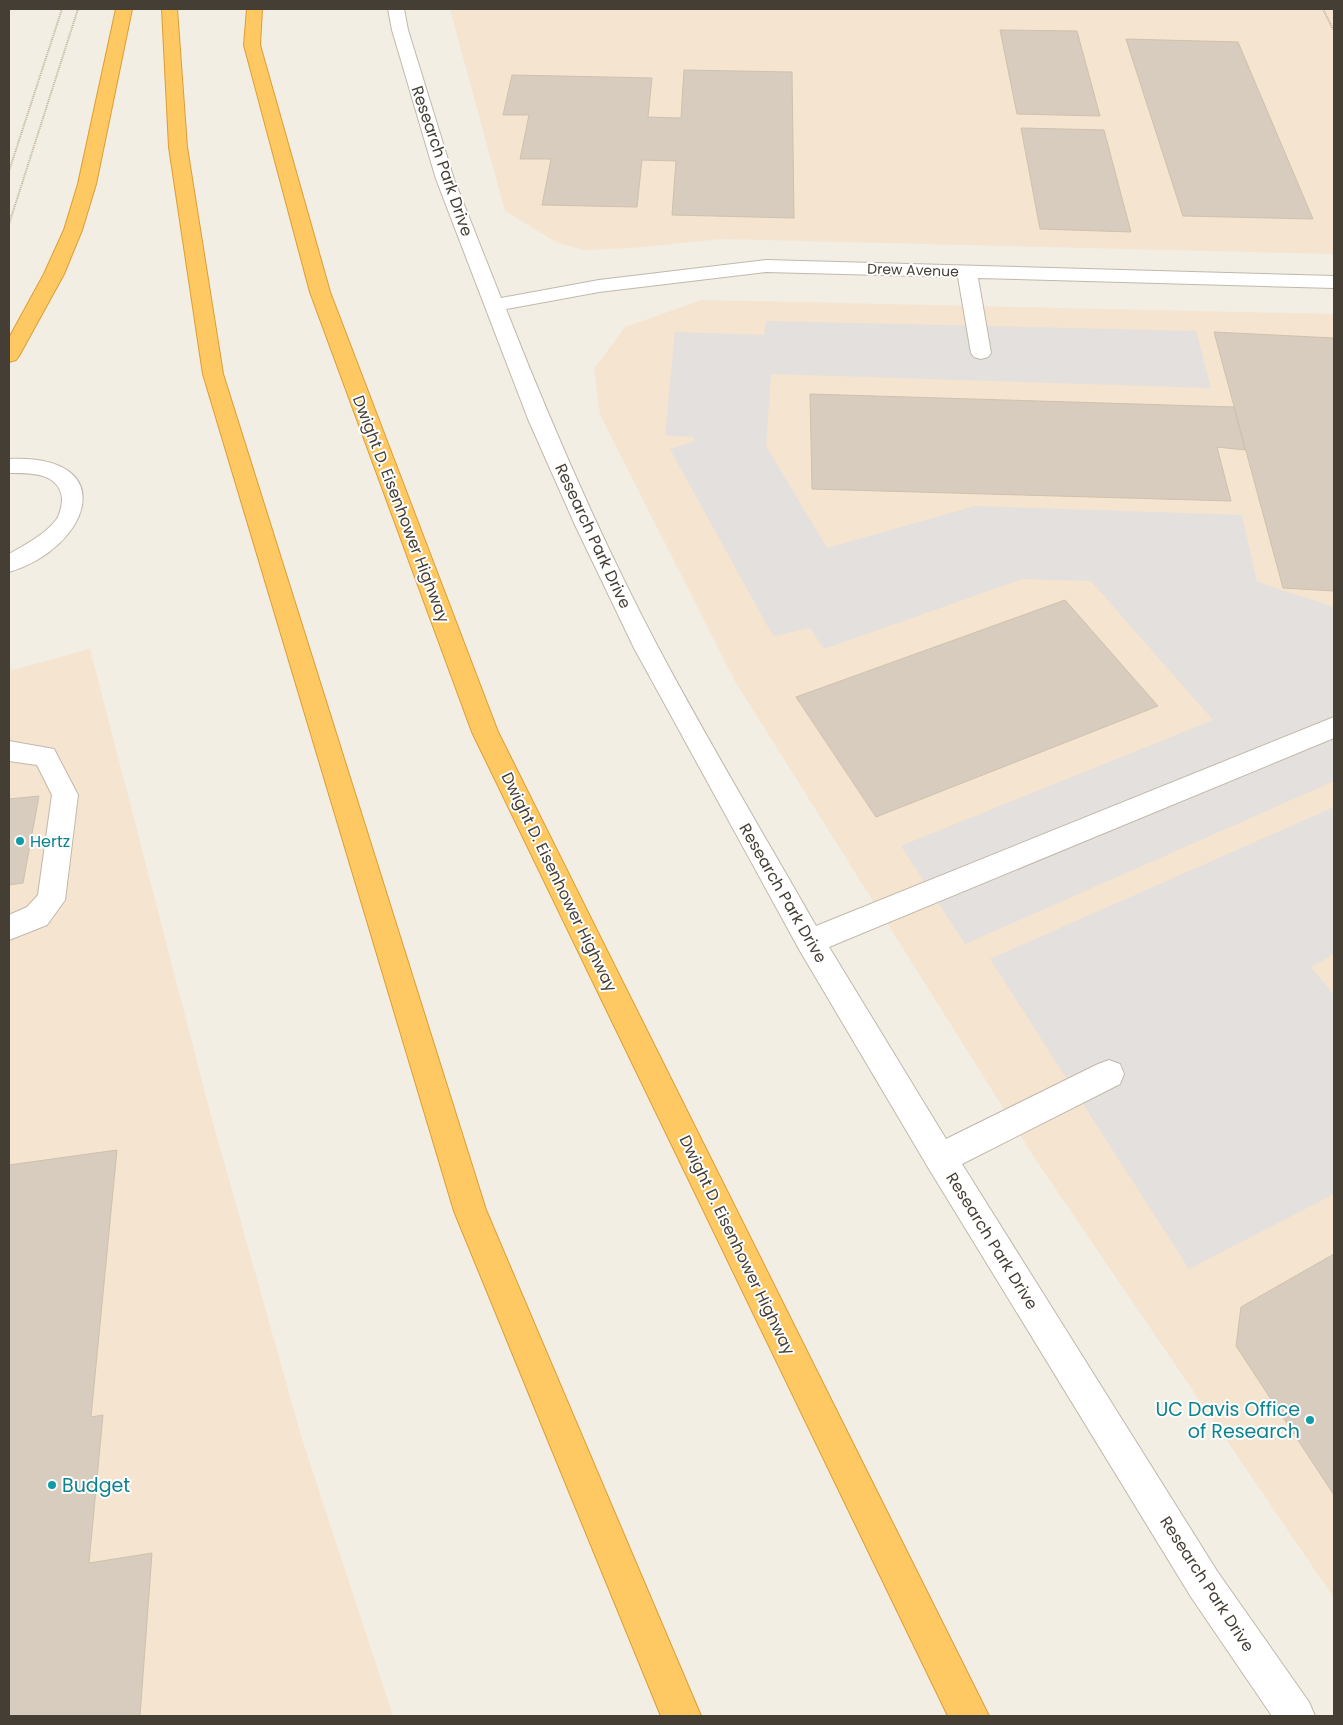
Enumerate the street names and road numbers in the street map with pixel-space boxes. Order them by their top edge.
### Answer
street label: Research Park Drive [405,83,479,239]
street label: Drew Avenue [867,258,959,282]
street label: Dwight D. Eisenhower Highway [347,392,455,626]
street label: Research Park Drive [549,460,637,612]
street label: Dwight D. Eisenhower Highway [496,768,622,996]
street label: Research Park Drive [734,819,832,967]
street label: Dwight D. Eisenhower Highway [674,1131,800,1359]
street label: Research Park Drive [940,1168,1044,1314]
street label: Research Park Drive [1154,1512,1260,1656]

